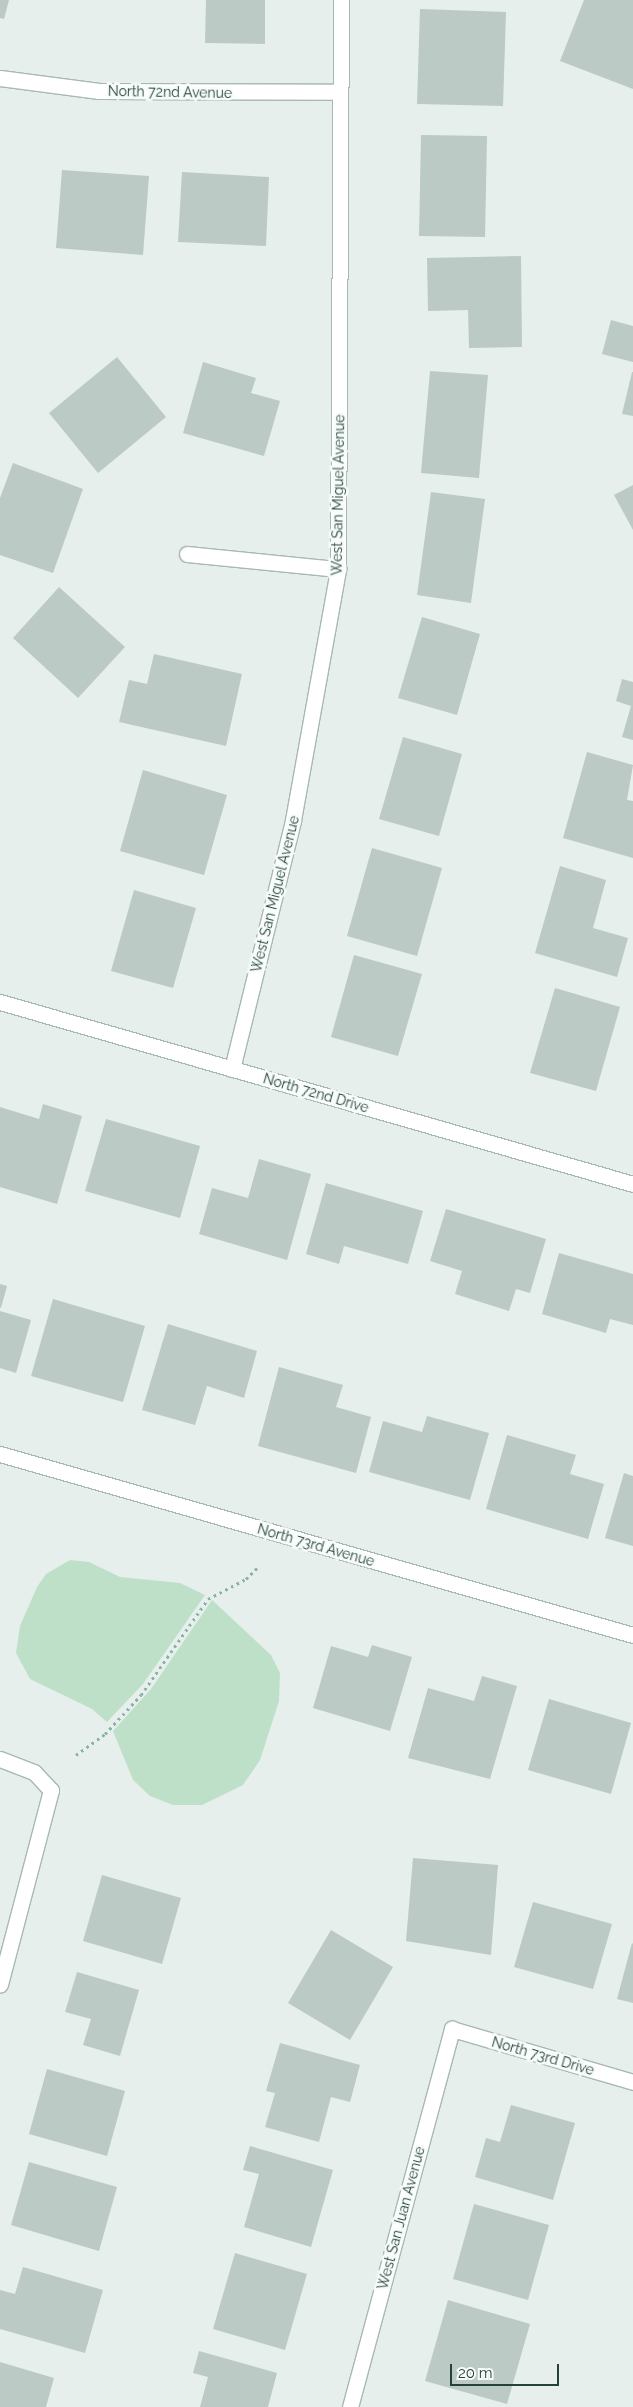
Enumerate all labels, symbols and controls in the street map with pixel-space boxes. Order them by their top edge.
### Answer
street label: North 72nd Avenue [108,83,232,101]
street label: West San Miguel Avenue [328,414,348,576]
street label: West San Miguel Avenue [247,813,303,975]
street label: North 72nd Drive [261,1070,371,1116]
street label: North 73rd Avenue [255,1520,377,1570]
street label: North 73rd Drive [490,2033,596,2079]
street label: West San Juan Avenue [374,2144,428,2292]
scale bar [453,2354,562,2386]
text: 20 m [458,2364,493,2382]

